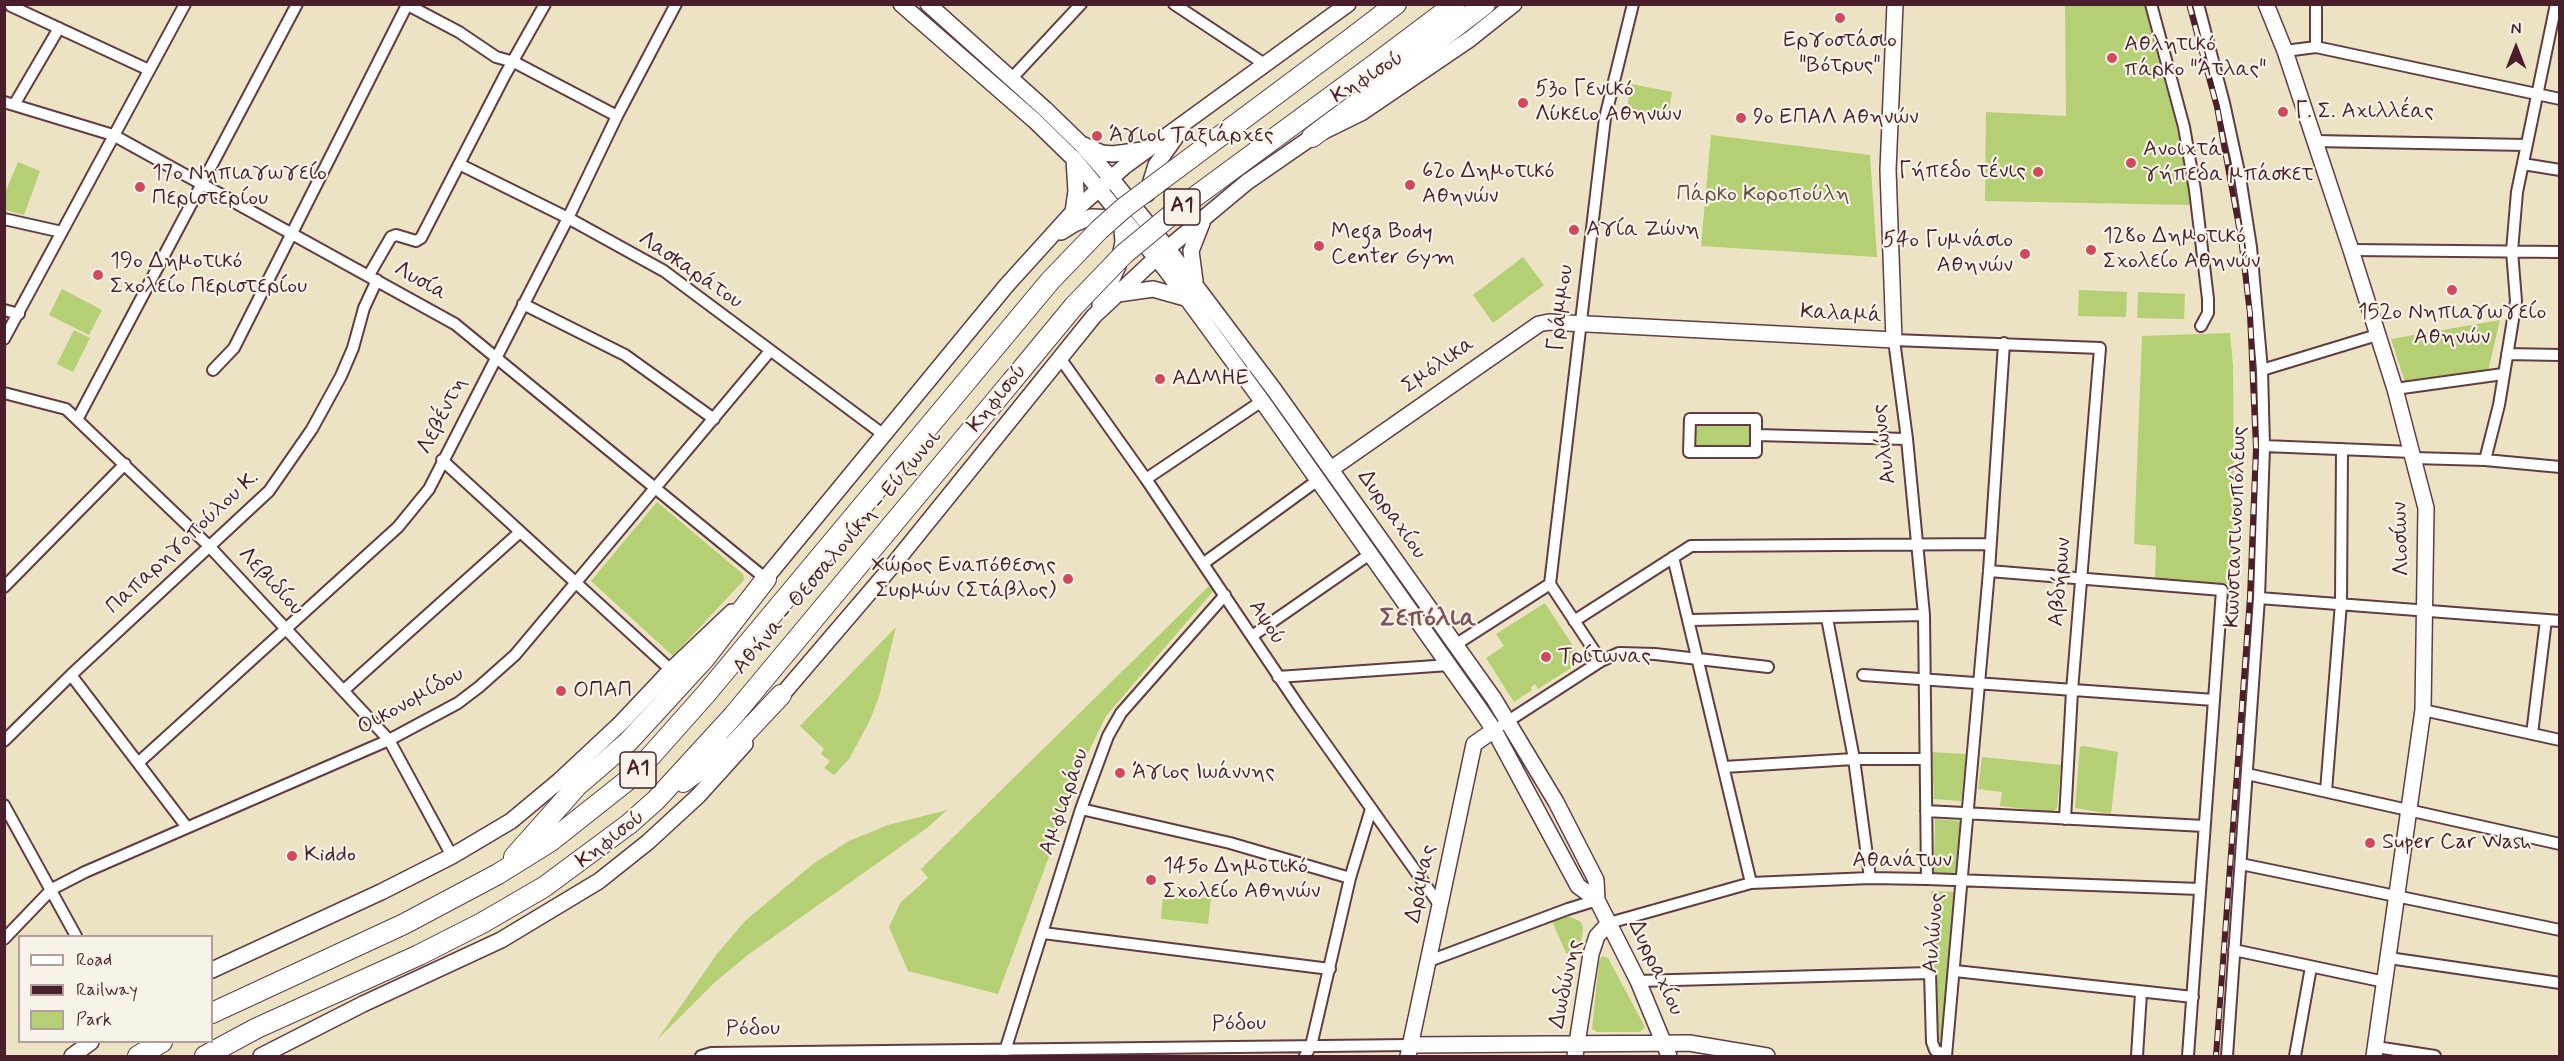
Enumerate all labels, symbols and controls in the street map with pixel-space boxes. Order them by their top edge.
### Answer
marker: Εργοστάσιο "Βότρυς" [1833,11,1847,25]
north arrow [2486,18,2546,78]
text: N [2511,19,2521,40]
place label: Εργοστάσιο "Βότρυς" [1783,28,1897,80]
place label: Αθλητικό πάρκο "Άτλας" [2124,32,2266,84]
street label: Κηφισού [1327,45,1409,111]
marker: Αθλητικό πάρκο "Άτλας" [2105,51,2119,65]
place label: 53ο Γενικό Λύκειο Αθηνών [1535,77,1682,128]
marker: 53ο Γενικό Λύκειο Αθηνών [1516,96,1530,110]
place label: Γ. Σ. Αχιλλέας [2295,99,2434,125]
place label: 9ο ΕΠΑΛ Αθηνών [1753,105,1919,131]
marker: Γ. Σ. Αχιλλέας [2276,105,2290,119]
marker: 9ο ΕΠΑΛ Αθηνών [1734,111,1748,125]
place label: Άγιοι Ταξιάρχες [1109,123,1274,149]
marker: Άγιοι Ταξιάρχες [1090,129,1104,143]
place label: Ανοιχτά γήπεδα μπάσκετ [2143,137,2313,188]
marker: Ανοιχτά γήπεδα μπάσκετ [2124,156,2138,170]
place label: 62ο Δημοτικό Αθηνών [1422,159,1554,210]
place label: Γήπεδο τένις [1899,159,2026,185]
place label: 17ο Νηπιαγωγείο Περιστερίου [152,161,327,212]
marker: Γήπεδο τένις [2031,165,2045,179]
marker: 62ο Δημοτικό Αθηνών [1403,178,1417,192]
marker: 17ο Νηπιαγωγείο Περιστερίου [133,180,147,194]
park label: Πάρκο Κοροπούλη [1676,182,1850,208]
road number: Α1 [1164,189,1200,225]
place label: Αγία Ζώνη [1586,217,1700,243]
place label: Mega Body Center Gym [1331,220,1455,272]
marker: Αγία Ζώνη [1567,223,1581,237]
place label: 128ο Δημοτικό Σχολείο Αθηνών [2103,224,2260,276]
street label: Λασκαράτου [633,226,747,316]
place label: 54ο Γυμνάσιο Αθηνών [1883,228,2013,280]
marker: Mega Body Center Gym [1312,239,1326,253]
marker: 128ο Δημοτικό Σχολείο Αθηνών [2084,243,2098,257]
marker: 54ο Γυμνάσιο Αθηνών [2018,247,2032,261]
place label: 19ο Δημοτικό Σχολείο Περιστερίου [110,249,307,300]
street label: Λυσία [389,257,451,307]
street label: Γράμμου [1544,263,1580,353]
marker: 19ο Δημοτικό Σχολείο Περιστερίου [91,268,105,282]
marker: 152ο Νηπιαγωγείο Αθηνών [2445,283,2459,297]
street label: Καλαμά [1799,300,1883,330]
place label: 152ο Νηπιαγωγείο Αθηνών [2358,300,2546,352]
street label: Σμόλικα [1398,332,1480,400]
street label: Κηφισού [962,359,1034,439]
place label: ΑΔΜΗΕ [1172,366,1249,392]
marker: ΑΔΜΗΕ [1153,372,1167,386]
street label: Λεβέντη [412,373,474,459]
street label: Αυλώνος [1867,402,1903,486]
street label: Αθήνα - Θεσσαλονίκη - Εύζωνοι [728,425,948,681]
street label: Κωνσταντινουπόλεως [2220,426,2254,628]
street label: Παπαρηγοπούλου Κ. [101,465,265,621]
street label: Δυρραχίου [1351,465,1431,565]
street label: Λιοσίων [2388,501,2416,577]
street label: Αβδήρων [2044,536,2078,628]
street label: Λεβιδίου [231,542,309,622]
place label: Χώρος Εναπόθεσης Συρμών (Στάβλος) [871,553,1056,604]
marker: Χώρος Εναπόθεσης Συρμών (Στάβλος) [1061,572,1075,586]
street label: Αψού [1242,595,1290,651]
district label: Σεπόλια [1380,604,1476,636]
place label: Τρίτωνας [1558,644,1651,670]
marker: Τρίτωνας [1539,650,1553,664]
street label: Οικονομίδου [353,662,469,742]
place label: ΟΠΑΠ [573,678,632,704]
marker: ΟΠΑΠ [554,684,568,698]
street label: Αμφιαράου [1034,745,1096,859]
road number: Α1 [620,752,656,788]
place label: Άγιος Ιωάννης [1132,760,1275,786]
marker: Άγιος Ιωάννης [1113,766,1127,780]
street label: Κηφισού [571,805,651,875]
place label: Super Car Wash [2382,830,2532,856]
marker: Super Car Wash [2363,836,2377,850]
street label: Δράμας [1401,842,1443,926]
place label: Kiddo [304,843,356,869]
street label: Αθανάτων [1852,848,1952,874]
marker: Kiddo [285,849,299,863]
place label: 145ο Δημοτικό Σχολείο Αθηνών [1163,854,1320,906]
marker: 145ο Δημοτικό Σχολείο Αθηνών [1144,873,1158,887]
street label: Αυλώνος [1918,892,1952,974]
street label: Δυρραχίου [1621,916,1689,1020]
legend [18,935,213,1043]
street label: Δωδώνης [1545,937,1589,1031]
text: Road [76,948,112,972]
text: Railway [76,978,138,1002]
text: Park [76,1008,112,1032]
street label: Ρόδου [1212,1011,1266,1039]
street label: Ρόδου [726,1016,780,1044]

